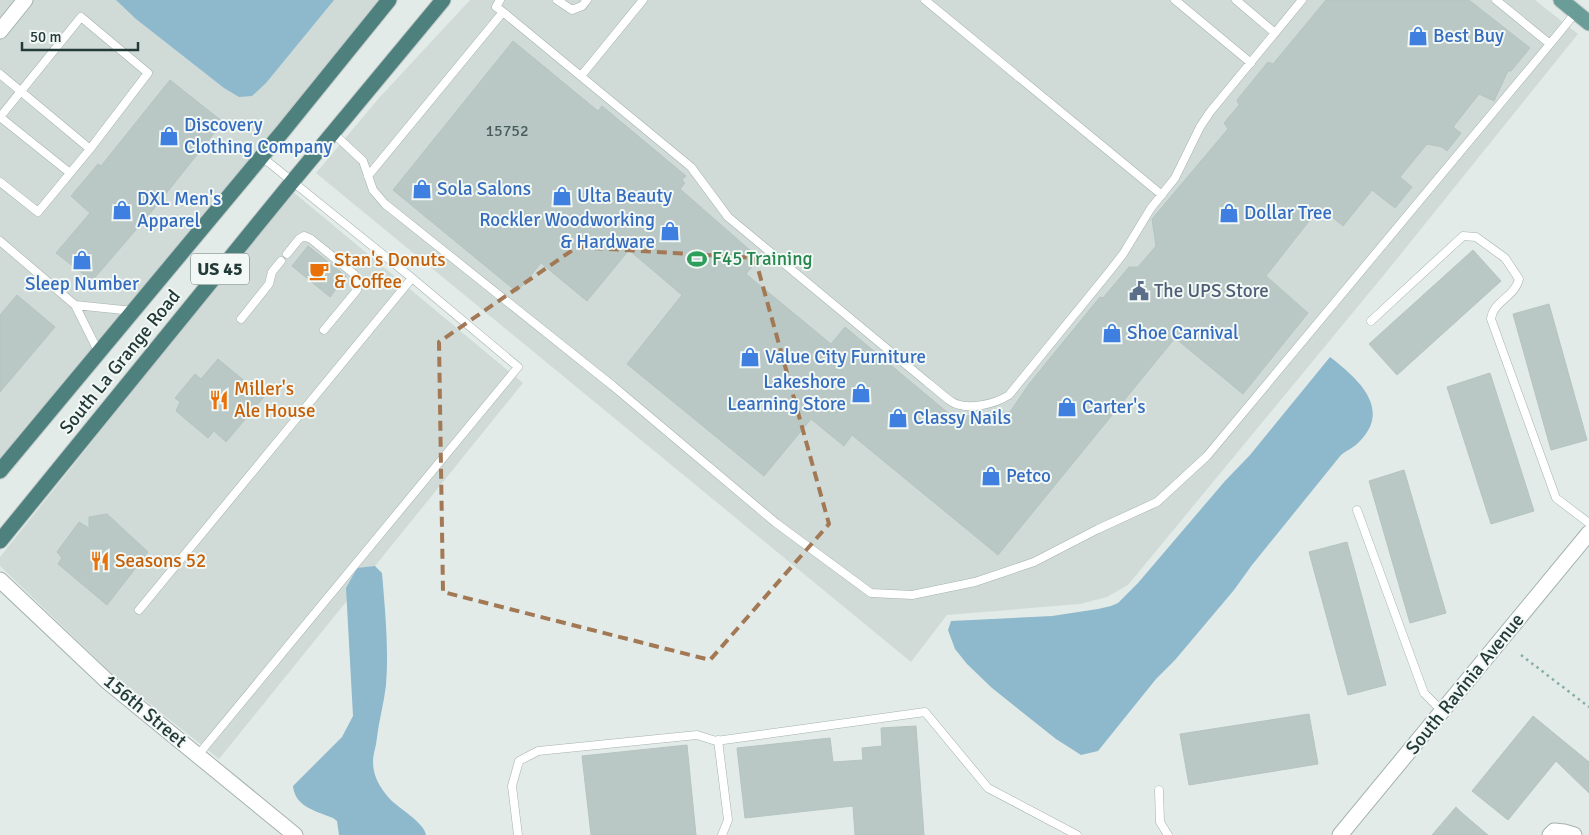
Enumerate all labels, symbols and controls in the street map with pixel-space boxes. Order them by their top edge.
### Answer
scale bar [22,20,139,52]
place label: Best Buy [1433,24,1504,48]
shop icon: Best Buy [1407,25,1429,47]
text: 50 m [30,28,61,46]
place label: Discovery Clothing Company [184,113,332,159]
house number: 15752 [485,121,529,141]
shop icon: Discovery Clothing Company [158,125,180,147]
place label: Sola Salons [437,177,531,201]
shop icon: Sola Salons [411,178,433,200]
place label: Ulta Beauty [577,184,672,208]
shop icon: Ulta Beauty [551,185,573,207]
place label: DXL Men's Apparel [137,187,221,233]
shop icon: DXL Men's Apparel [111,199,133,221]
place label: Dollar Tree [1244,201,1332,225]
shop icon: Dollar Tree [1218,202,1240,224]
place label: Rockler Woodworking & Hardware [479,208,655,254]
shop icon: Rockler Woodworking & Hardware [659,220,681,242]
place label: F45 Training [712,247,813,271]
place label: Stan's Donuts & Coffee [334,248,446,294]
sports icon: F45 Training [686,248,708,270]
shop icon: Sleep Number [71,249,93,271]
road number: US 45 [191,253,249,284]
cafe icon: Stan's Donuts & Coffee [308,260,330,282]
place label: Sleep Number [25,272,139,296]
place label: The UPS Store [1154,279,1269,303]
public building icon: The UPS Store [1128,280,1150,302]
street label: South La Grange Road [54,285,186,439]
place label: Shoe Carnival [1127,321,1239,345]
shop icon: Shoe Carnival [1101,322,1123,344]
place label: Value City Furniture [765,345,926,369]
shop icon: Value City Furniture [739,346,761,368]
place label: Lakeshore Learning Store [727,370,846,416]
place label: Miller's Ale House [234,377,315,423]
shop icon: Lakeshore Learning Store [850,382,872,404]
restaurant icon: Miller's Ale House [208,389,230,411]
place label: Carter's [1082,395,1146,419]
shop icon: Carter's [1056,396,1078,418]
place label: Classy Nails [913,406,1011,430]
shop icon: Classy Nails [887,407,909,429]
place label: Petco [1006,464,1051,488]
shop icon: Petco [980,465,1002,487]
place label: Seasons 52 [115,549,206,573]
restaurant icon: Seasons 52 [89,550,111,572]
street label: South Ravinia Avenue [1401,608,1529,760]
street label: 156th Street [98,669,192,753]

